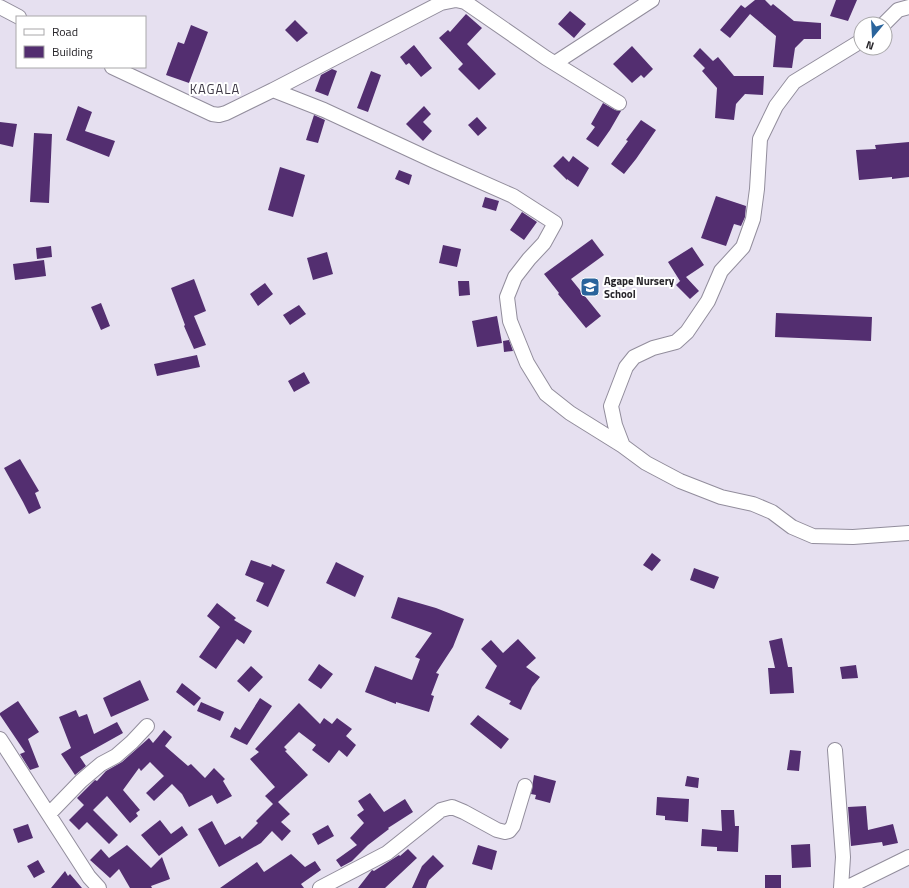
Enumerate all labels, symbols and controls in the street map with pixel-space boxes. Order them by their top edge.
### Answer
legend [16,16,146,68]
north arrow [853,16,893,56]
text: Road [52,22,78,41]
text: N [864,37,876,54]
text: Building [52,42,93,61]
district label: KAGALA [190,79,240,99]
place label: Agape Nursery School [604,273,675,302]
school or university icon: Agape Nursery School [579,276,601,298]

